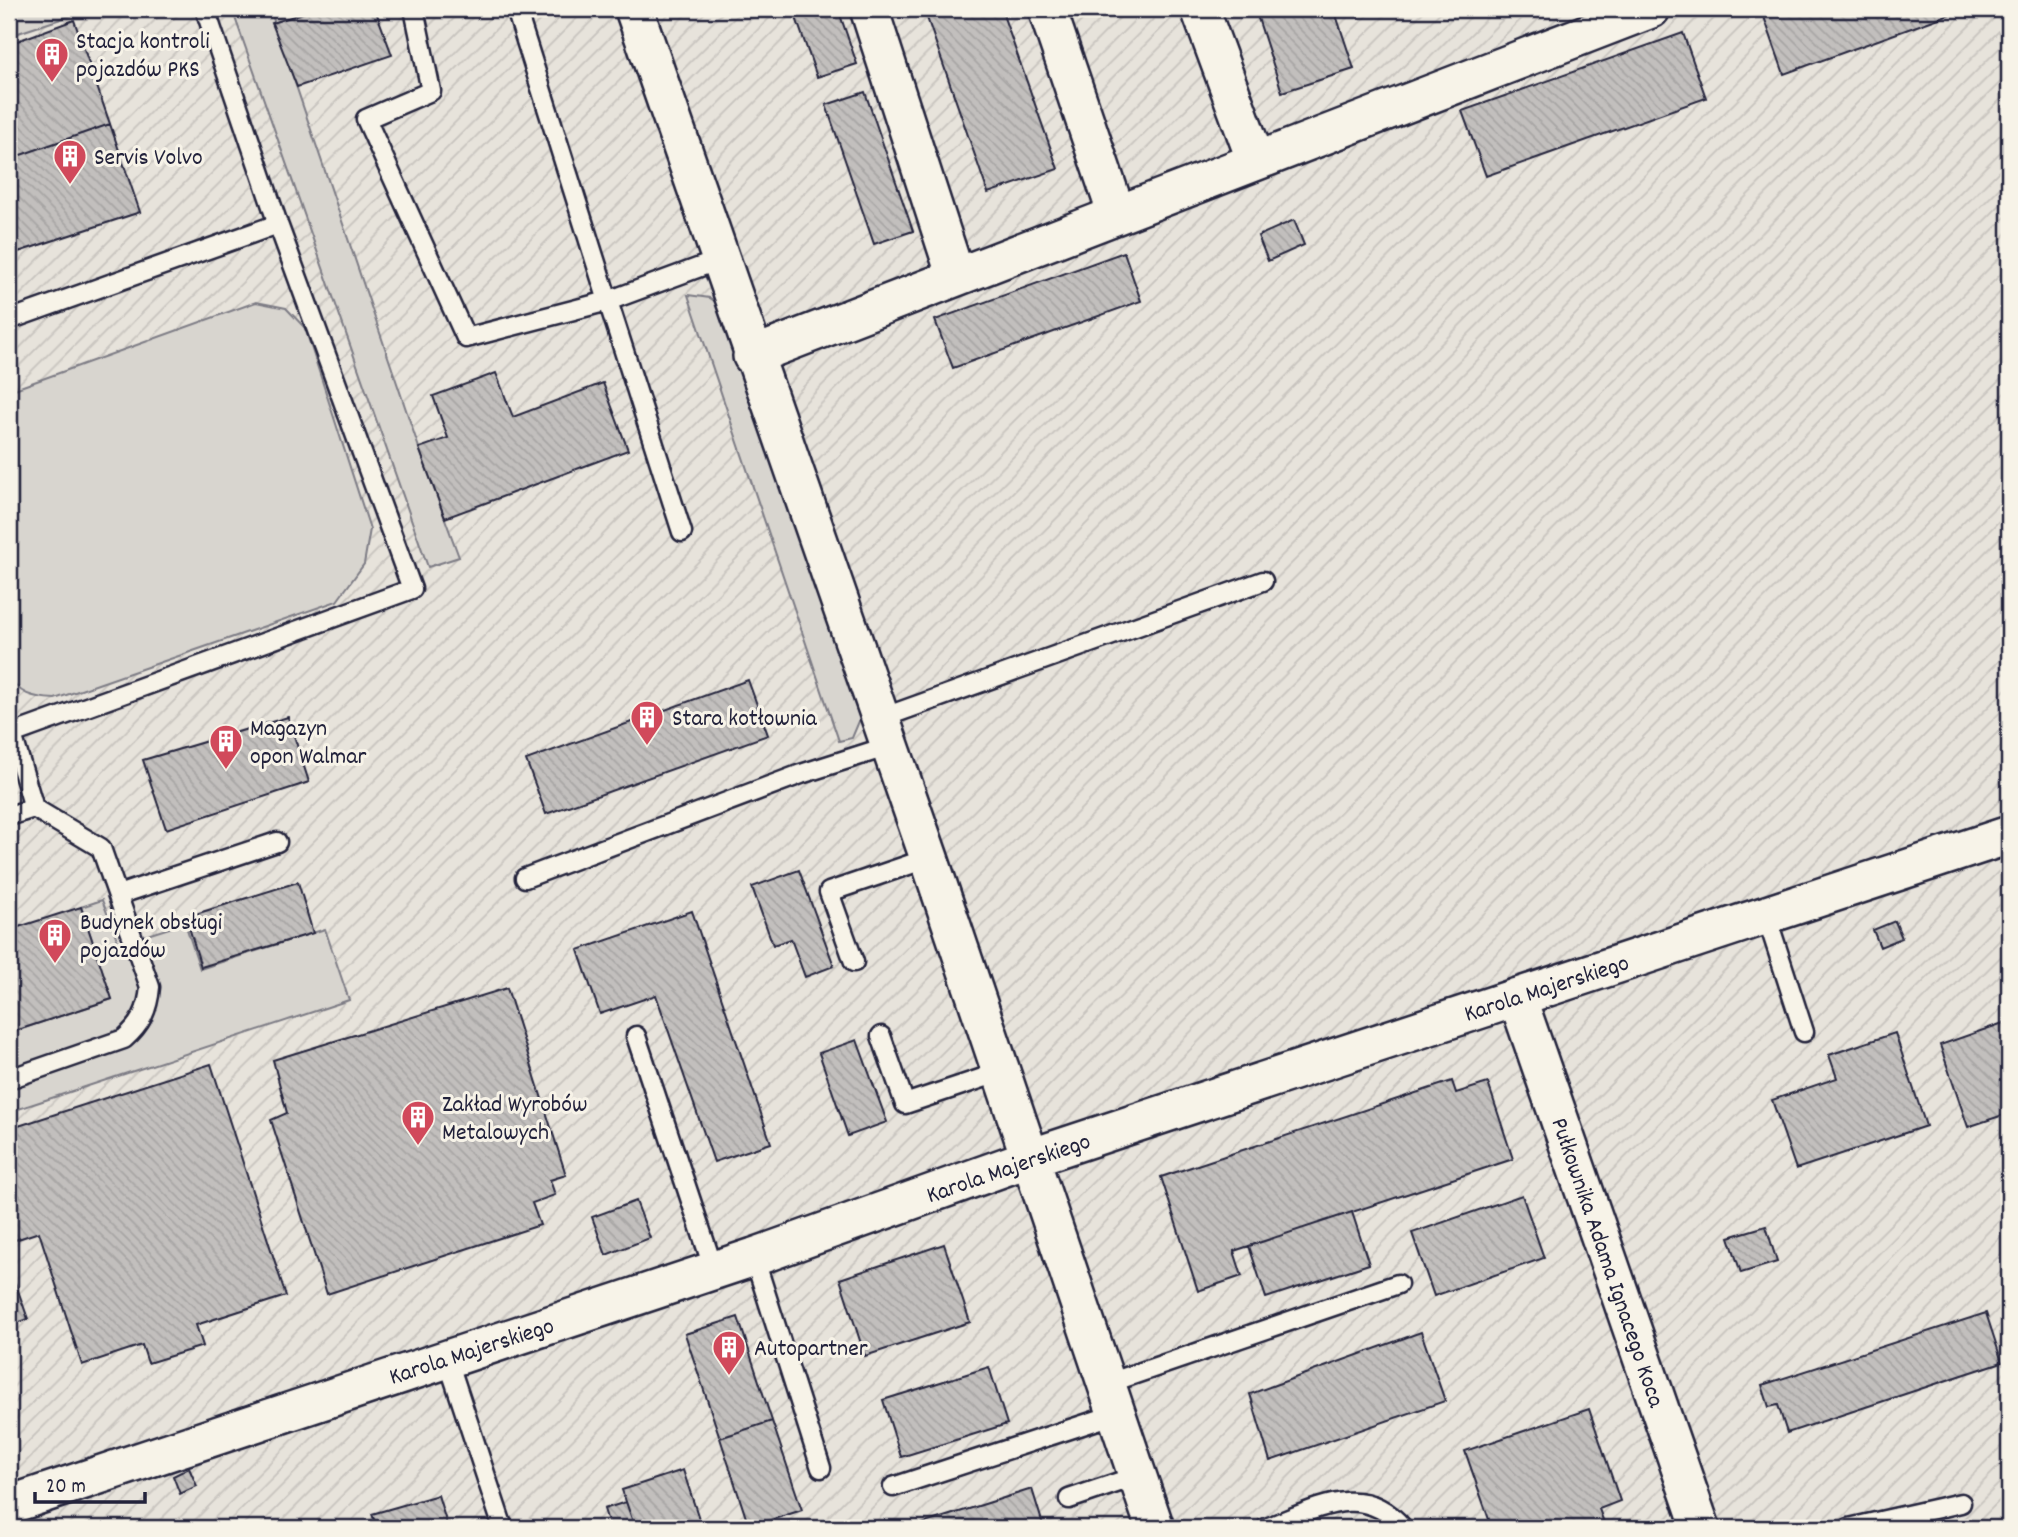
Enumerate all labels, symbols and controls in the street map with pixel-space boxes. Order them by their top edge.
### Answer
place label: Stacja kontroli pojazdów PKS [76,26,210,88]
building icon: Stacja kontroli pojazdów PKS [33,35,71,84]
building icon: Servis Volvo [51,137,89,186]
place label: Servis Volvo [94,142,203,176]
building icon: Stara kotłownia [628,698,666,747]
place label: Stara kotłownia [672,703,817,737]
place label: Magazyn opon Walmar [250,713,366,775]
building icon: Magazyn opon Walmar [207,722,245,771]
place label: Budynek obsługi pojazdów [80,907,222,969]
building icon: Budynek obsługi pojazdów [36,916,74,965]
street label: Karola Majerskiego [1460,947,1634,1033]
place label: Zakład Wyrobów Metalowych [442,1089,587,1151]
building icon: Zakład Wyrobów Metalowych [399,1098,437,1147]
street label: Pułkownika Adama Ignacego Koca [1541,1114,1672,1413]
street label: Karola Majerskiego [922,1126,1096,1214]
street label: Karola Majerskiego [385,1310,559,1396]
building icon: Autopartner [710,1328,748,1377]
place label: Autopartner [754,1333,868,1367]
scale bar [35,1460,145,1504]
text: 20 m [46,1473,86,1503]

